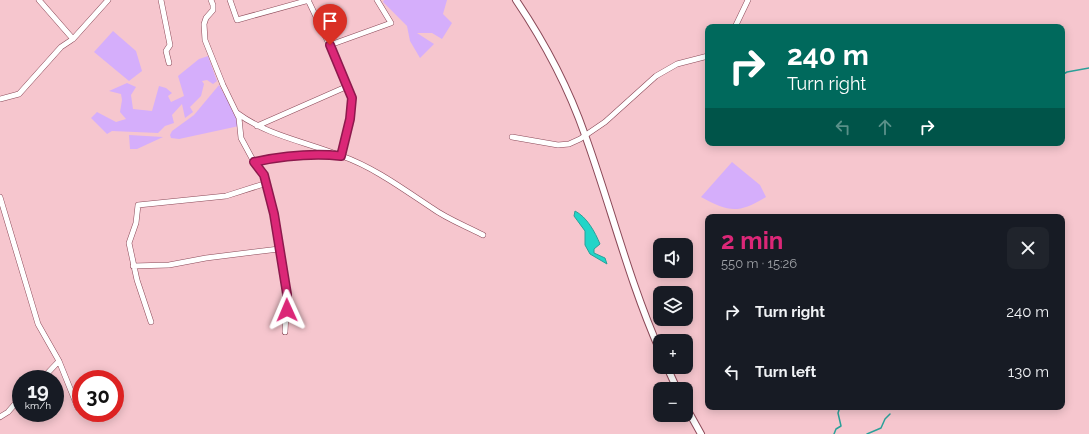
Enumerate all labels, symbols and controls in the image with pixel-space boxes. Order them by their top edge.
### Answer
pin [313,4,347,45]
icon: arrive [319,10,341,32]
text: 240 m [787,39,869,72]
icon: right [721,40,773,92]
text: Turn right [787,73,866,94]
icon: left [832,116,854,138]
icon: ahead [874,116,896,138]
icon: right [916,116,938,138]
text: 2 min [721,226,783,255]
button: close [1007,227,1049,269]
map controls [653,238,693,422]
button: sound [653,238,693,278]
text: 550 m · 15:26 [721,256,797,271]
button: layers [653,286,693,326]
position arrow [266,289,308,331]
icon: right [721,301,743,323]
text: Turn right [755,303,825,321]
text: 240 m [1006,303,1049,321]
button: + [653,334,693,374]
icon: left [721,361,743,383]
text: Turn left [755,363,816,381]
text: 130 m [1008,363,1049,381]
speed limit sign: 30 [72,370,124,422]
text: 19 [27,379,49,403]
button: − [653,382,693,422]
text: km/h [25,400,51,411]

